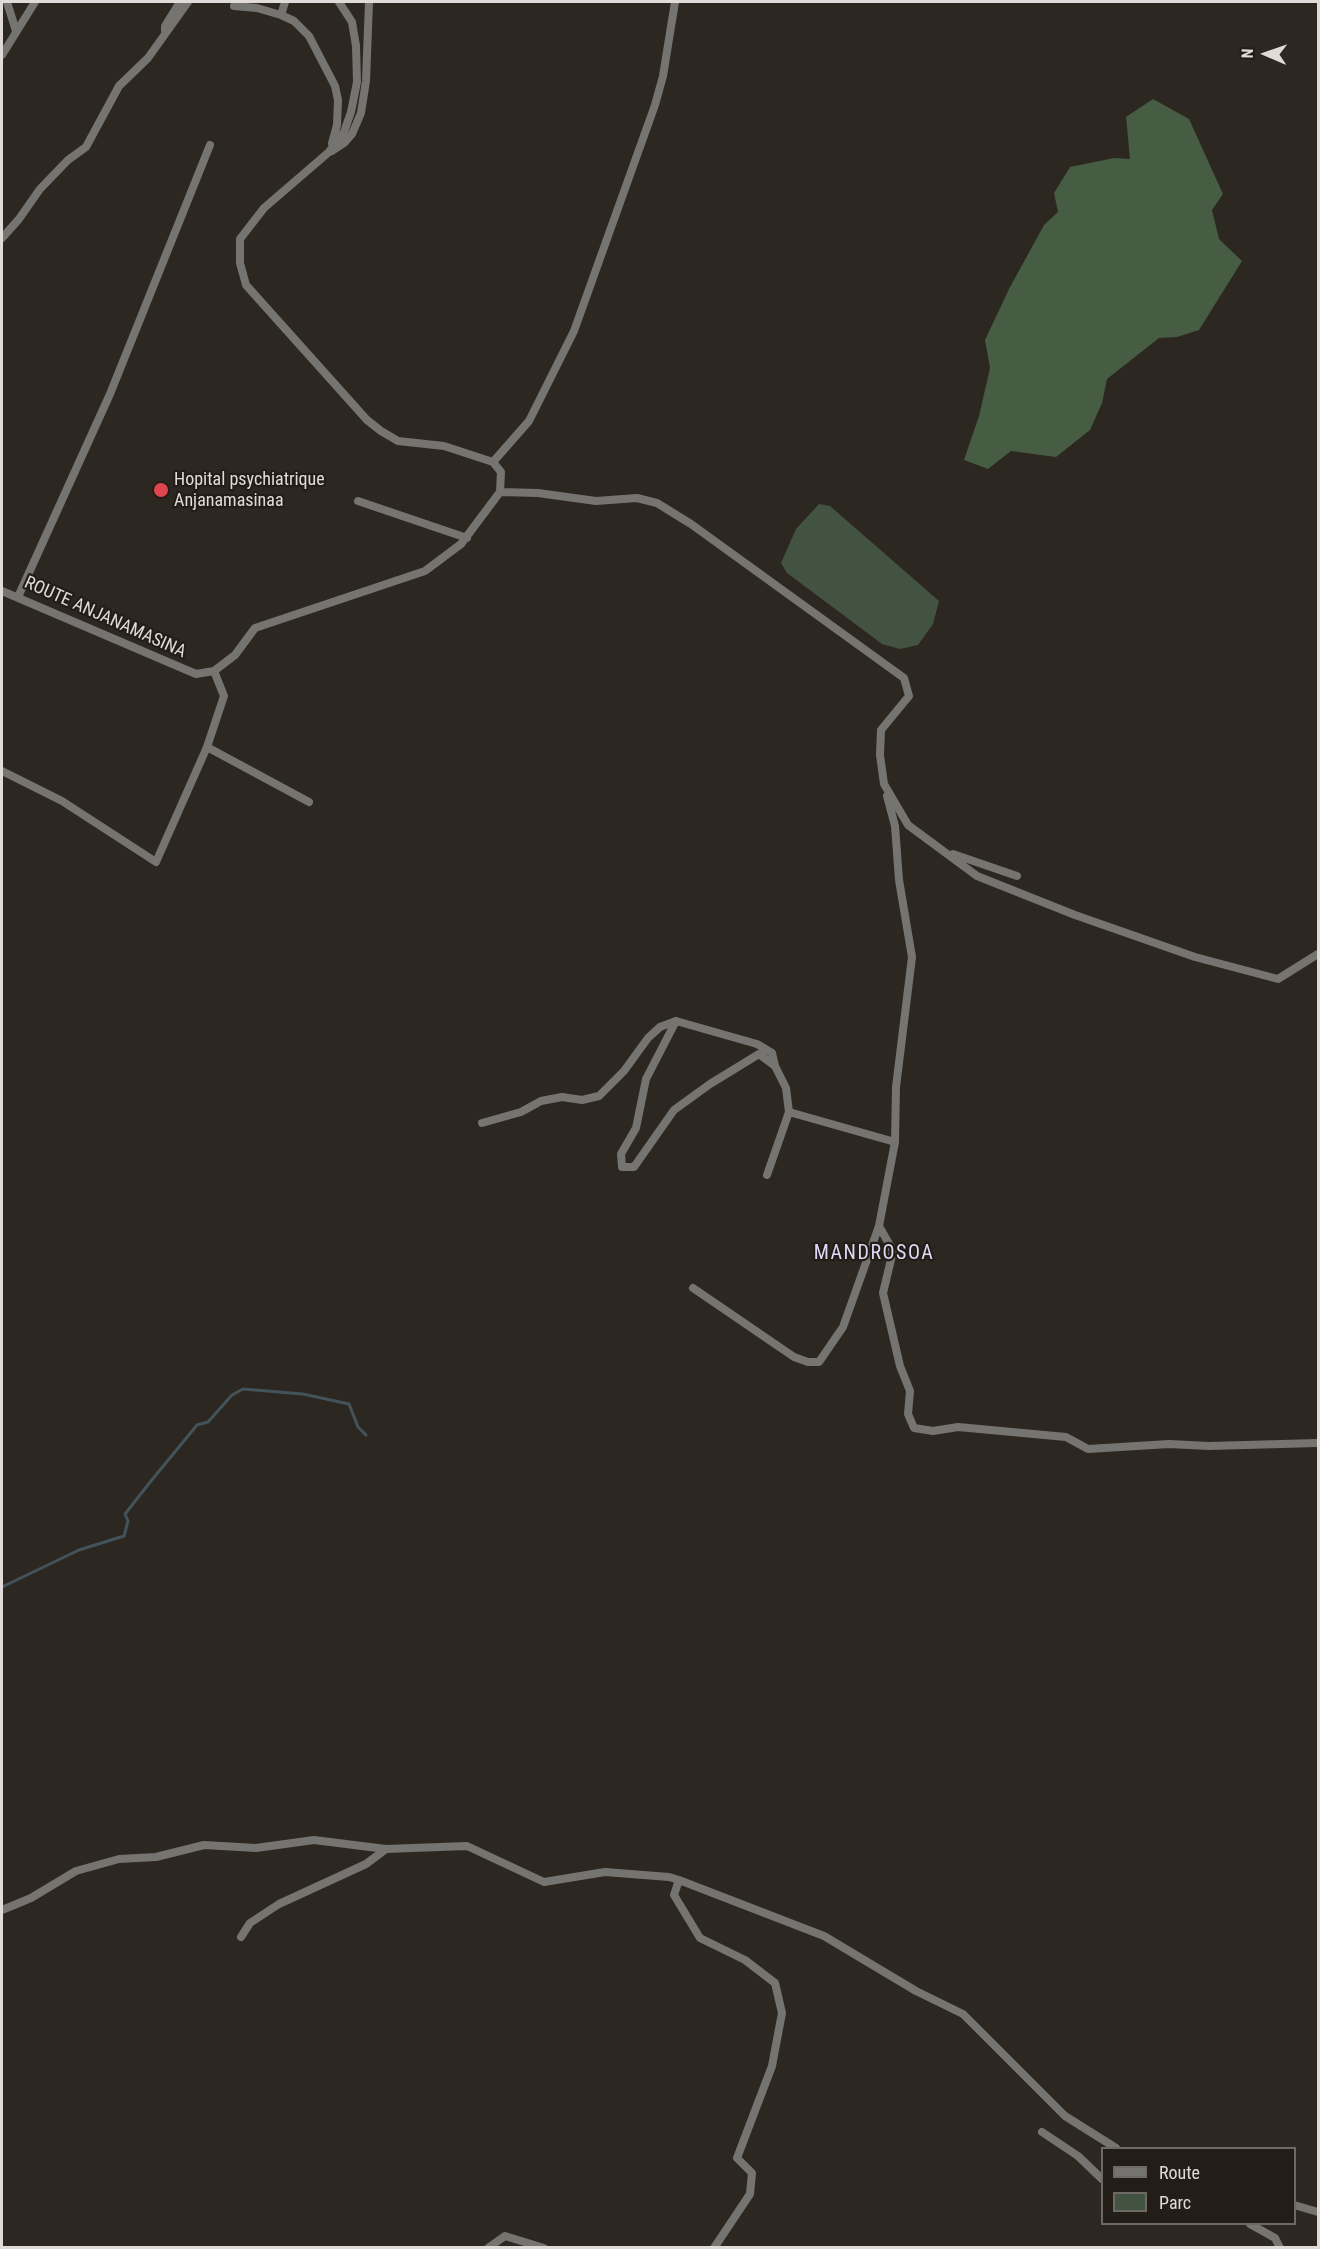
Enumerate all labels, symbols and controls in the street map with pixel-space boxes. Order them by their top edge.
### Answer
north arrow [1236,24,1296,84]
text: N [1238,48,1257,59]
place label: Hopital psychiatrique Anjanamasinaa [174,469,325,512]
marker: Hopital psychiatrique Anjanamasinaa [152,481,170,499]
street label: ROUTE ANJANAMASINA [21,573,189,663]
district label: MANDROSOA [814,1242,934,1266]
legend [1101,2147,1296,2225]
text: Route [1159,2162,1200,2183]
text: Parc [1159,2192,1191,2213]

